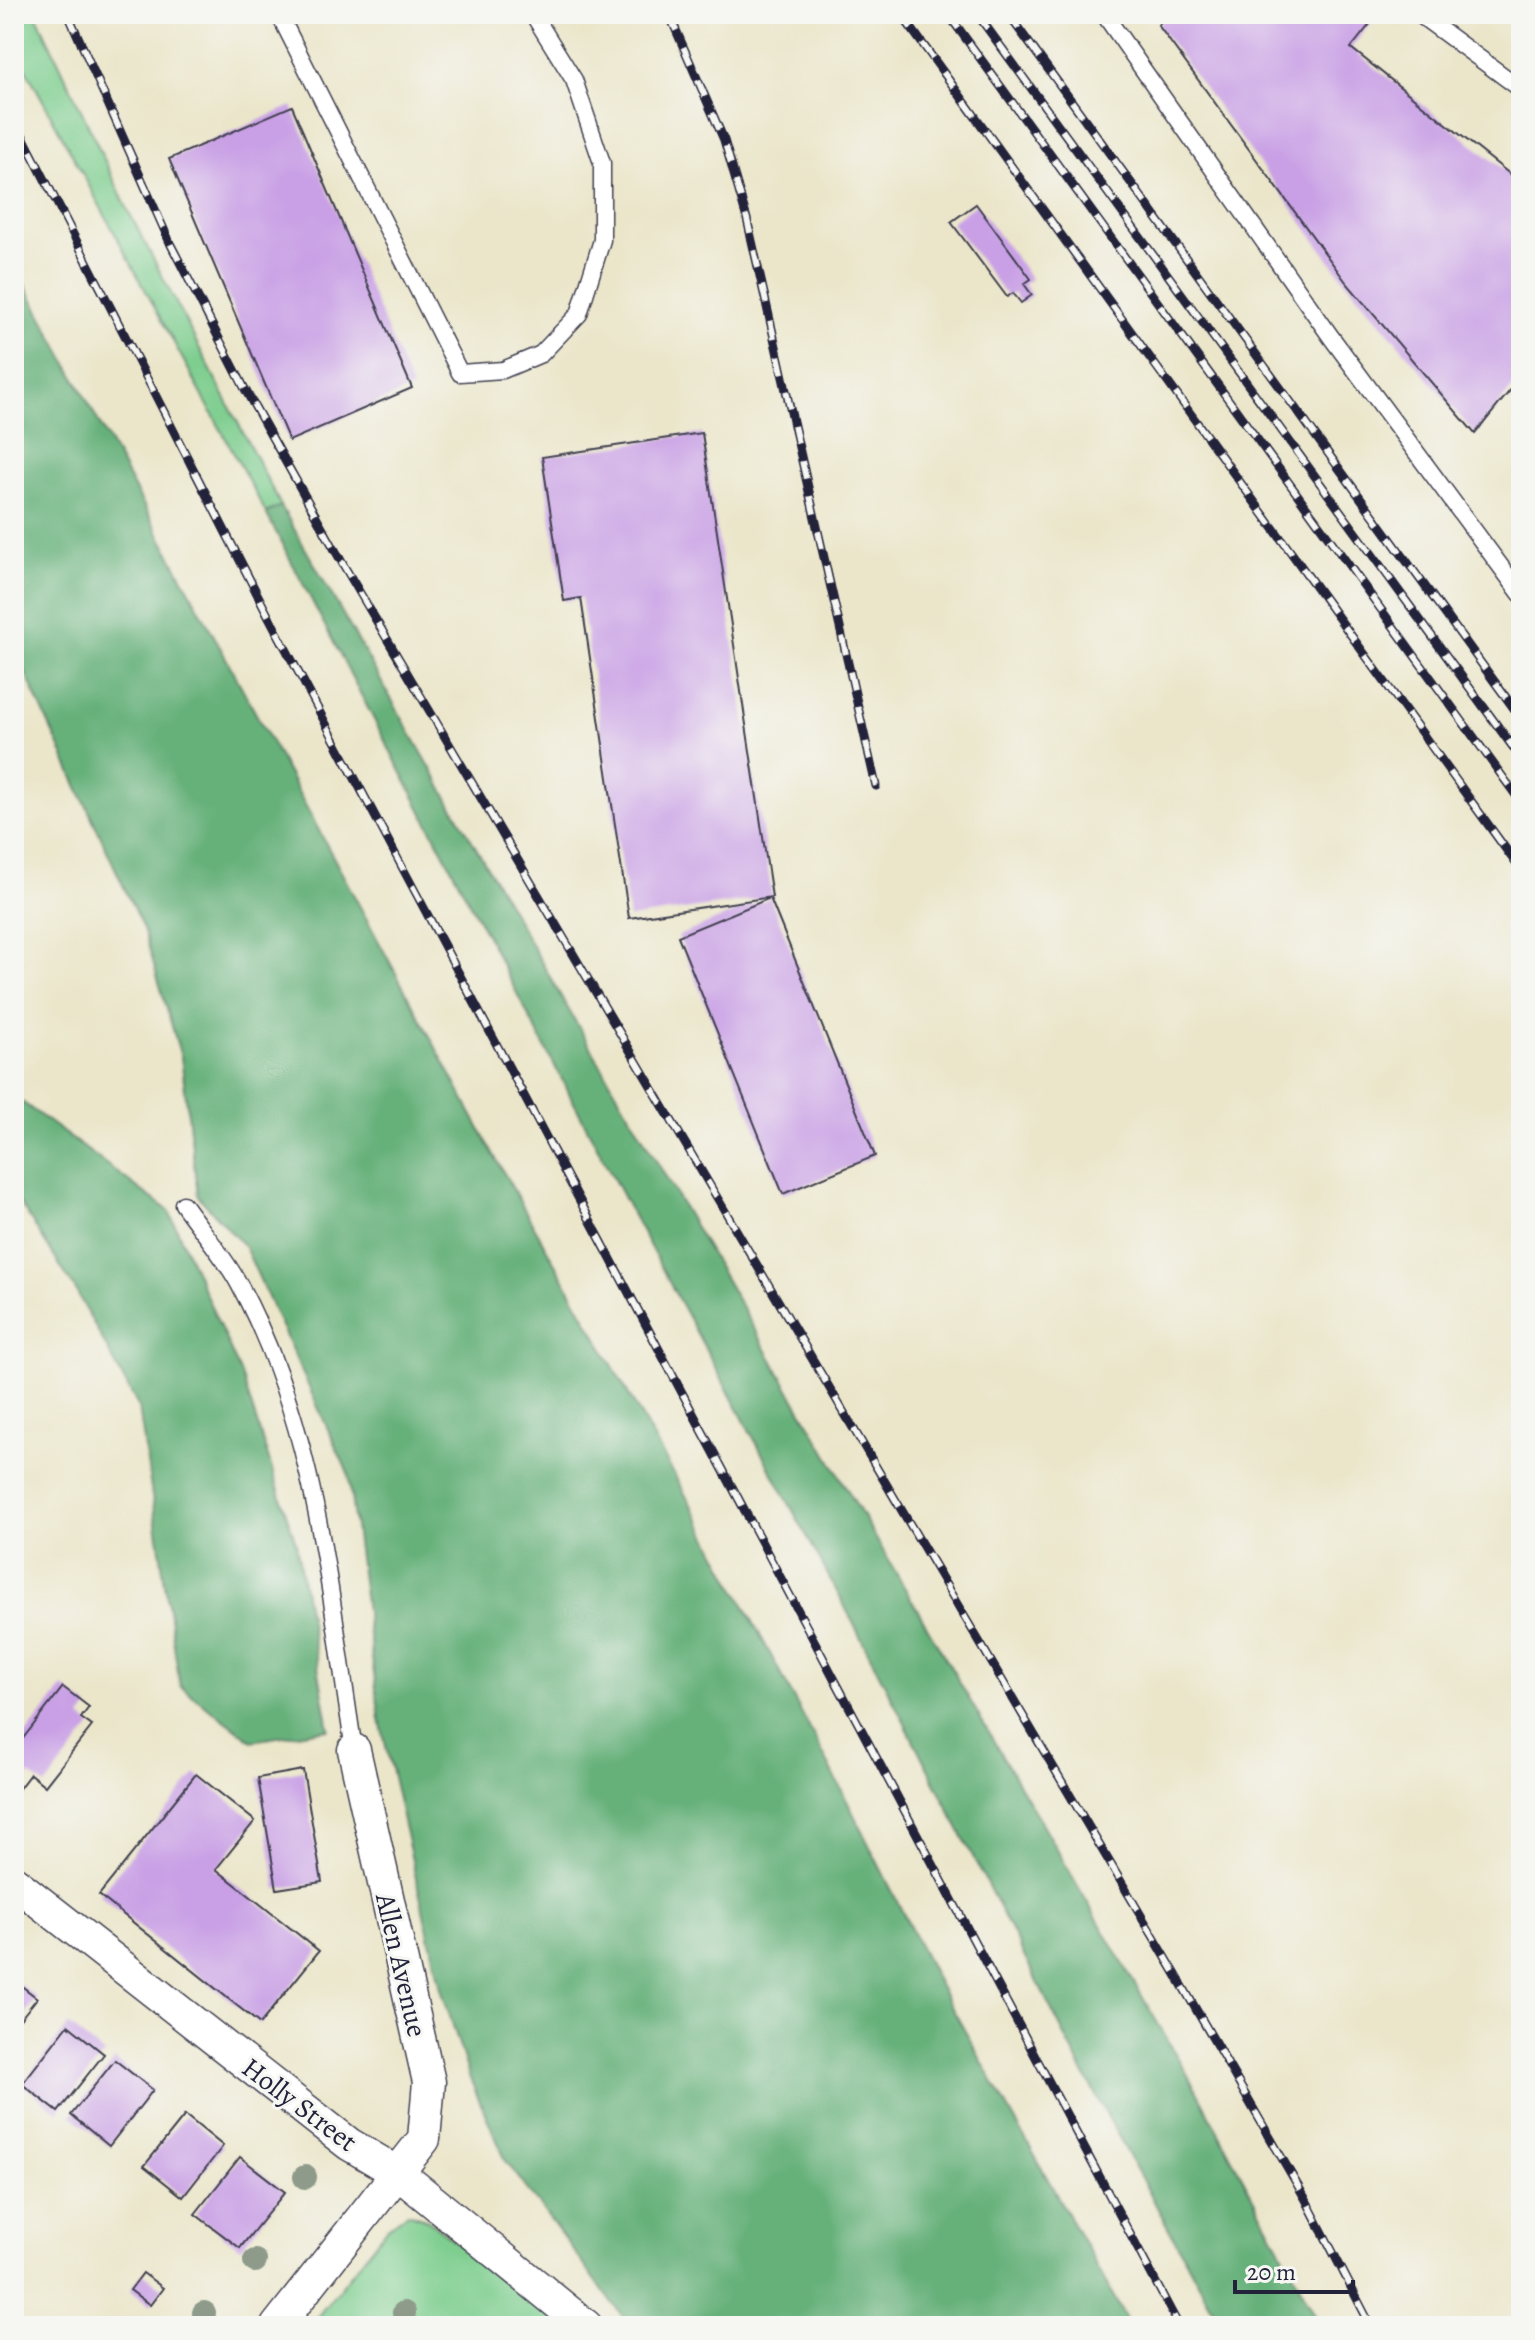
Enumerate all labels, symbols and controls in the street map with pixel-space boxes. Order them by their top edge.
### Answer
street label: Allen Avenue [366,1889,436,2041]
street label: Holly Street [234,2049,365,2161]
scale bar [1235,2244,1353,2294]
text: 20 m [1247,2256,1296,2288]

